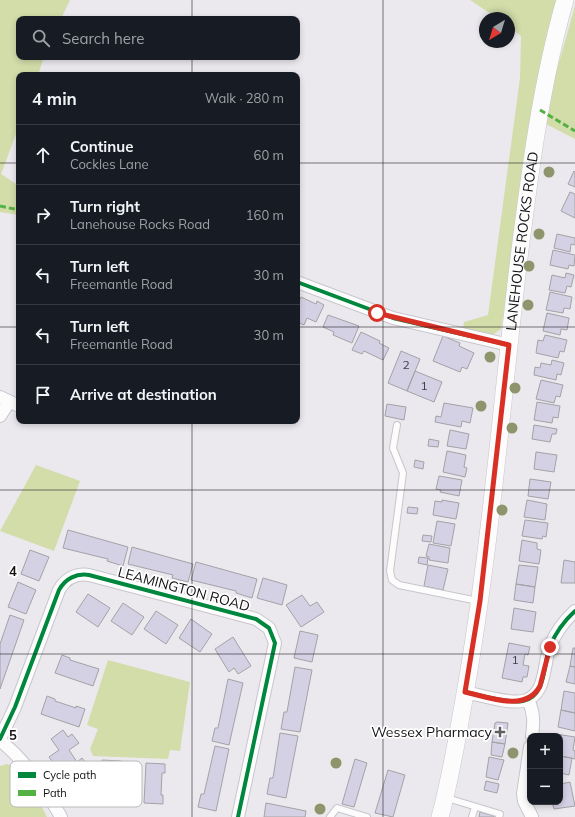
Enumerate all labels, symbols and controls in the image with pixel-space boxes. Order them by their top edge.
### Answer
north arrow [479,12,515,48]
search box [16,16,300,60]
icon: search [30,27,52,49]
text: Search here [62,29,144,48]
text: 4 min [32,88,77,109]
text: Walk · 280 m [205,90,284,106]
text: Continue [70,137,133,156]
icon: ahead [32,144,54,166]
text: 60 m [254,147,284,163]
street label: LANEHOUSE ROCKS ROAD [502,150,542,332]
text: Cockles Lane [70,156,149,172]
text: Turn right [70,197,140,216]
icon: right [32,204,54,226]
text: 160 m [246,207,284,223]
text: Lanehouse Rocks Road [70,216,210,232]
text: Turn left [70,257,129,276]
icon: left [32,264,54,286]
text: 30 m [254,267,284,283]
text: Freemantle Road [70,276,173,292]
route start [368,304,386,322]
text: Turn left [70,317,129,336]
icon: left [32,324,54,346]
text: 30 m [254,327,284,343]
text: Freemantle Road [70,336,173,352]
house number: 2 [402,357,410,372]
house number: 1 [420,378,428,393]
icon: arrive [32,384,54,406]
text: Arrive at destination [70,385,217,404]
text: 4 [9,563,17,579]
street label: LEAMINGTON ROAD [116,563,252,615]
route end [541,638,559,656]
house number: 1 [511,652,519,667]
place label: Wessex Pharmacy [371,723,493,741]
text: 5 [9,727,17,743]
marker: Wessex Pharmacy [495,727,505,737]
map controls [527,733,563,805]
button: + [527,733,563,769]
legend [10,761,142,807]
text: Cycle path [43,768,96,782]
button: − [527,769,563,805]
text: Path [43,786,67,800]

